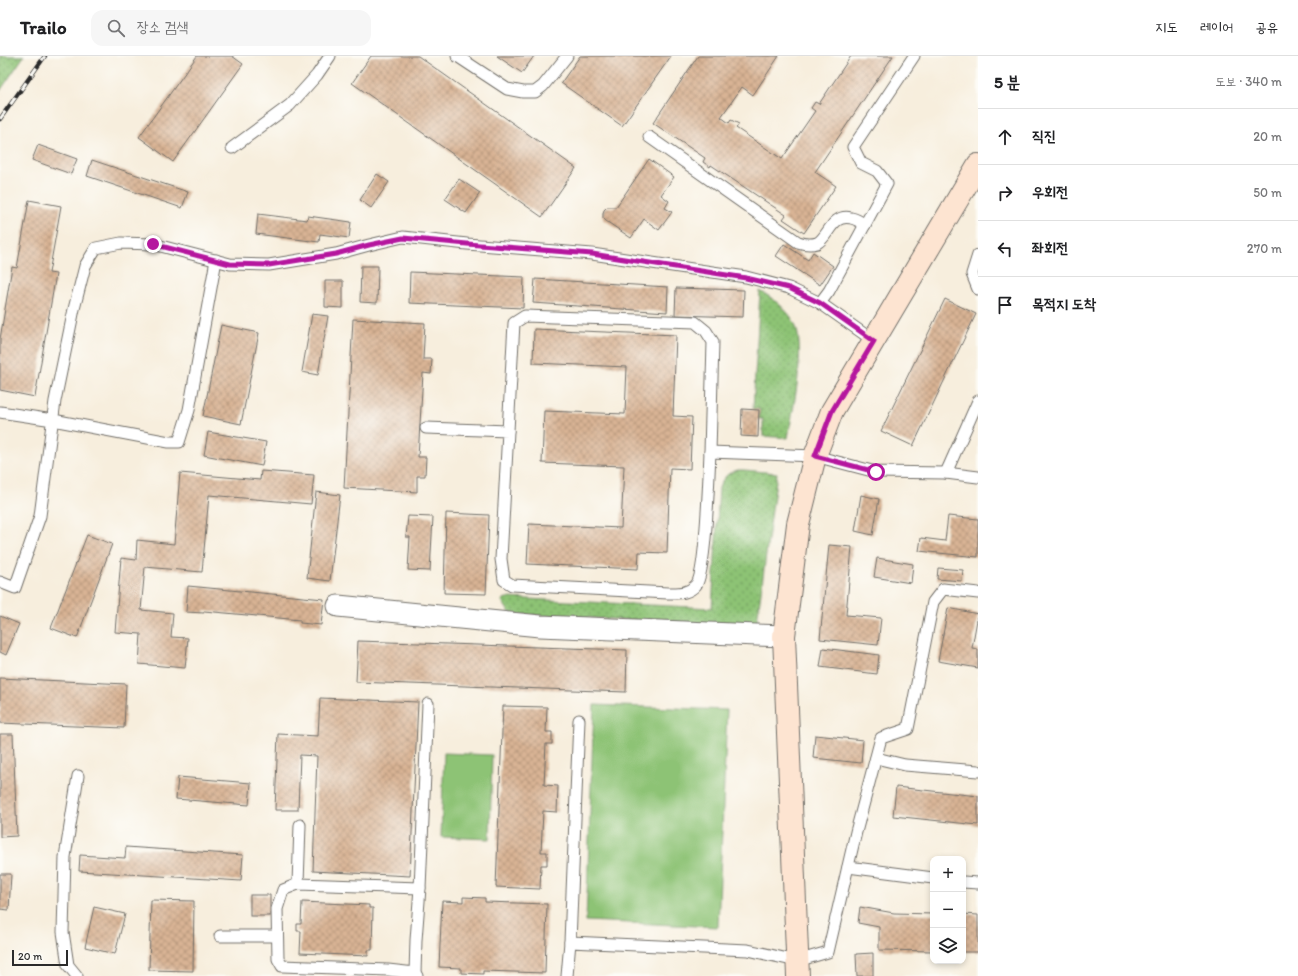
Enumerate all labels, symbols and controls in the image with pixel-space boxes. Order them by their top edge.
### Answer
search box [91,10,371,46]
text: Trailo [20,16,67,39]
icon: search [105,17,127,39]
text: 장소 검색 [137,18,188,36]
text: 지도 [1155,19,1178,36]
text: 레이어 [1200,19,1233,36]
text: 공유 [1255,19,1278,36]
text: 5 분 [994,72,1020,92]
text: 도보 · 340 m [1215,74,1282,89]
icon: ahead [994,126,1016,148]
text: 직진 [1032,127,1056,145]
text: 20 m [1253,129,1282,144]
icon: right [994,182,1016,204]
text: 우회전 [1032,183,1068,201]
text: 50 m [1253,185,1282,200]
route end [144,235,162,253]
icon: left [994,238,1016,260]
text: 좌회전 [1032,239,1068,257]
text: 270 m [1247,241,1282,256]
icon: arrive [994,294,1016,316]
text: 목적지 도착 [1032,295,1096,313]
route start [867,463,885,481]
map controls [930,856,966,964]
button: + [930,856,966,892]
button: − [930,892,966,928]
button: layers [930,928,966,964]
scale bar [12,948,68,967]
text: 20 m [18,950,42,963]

